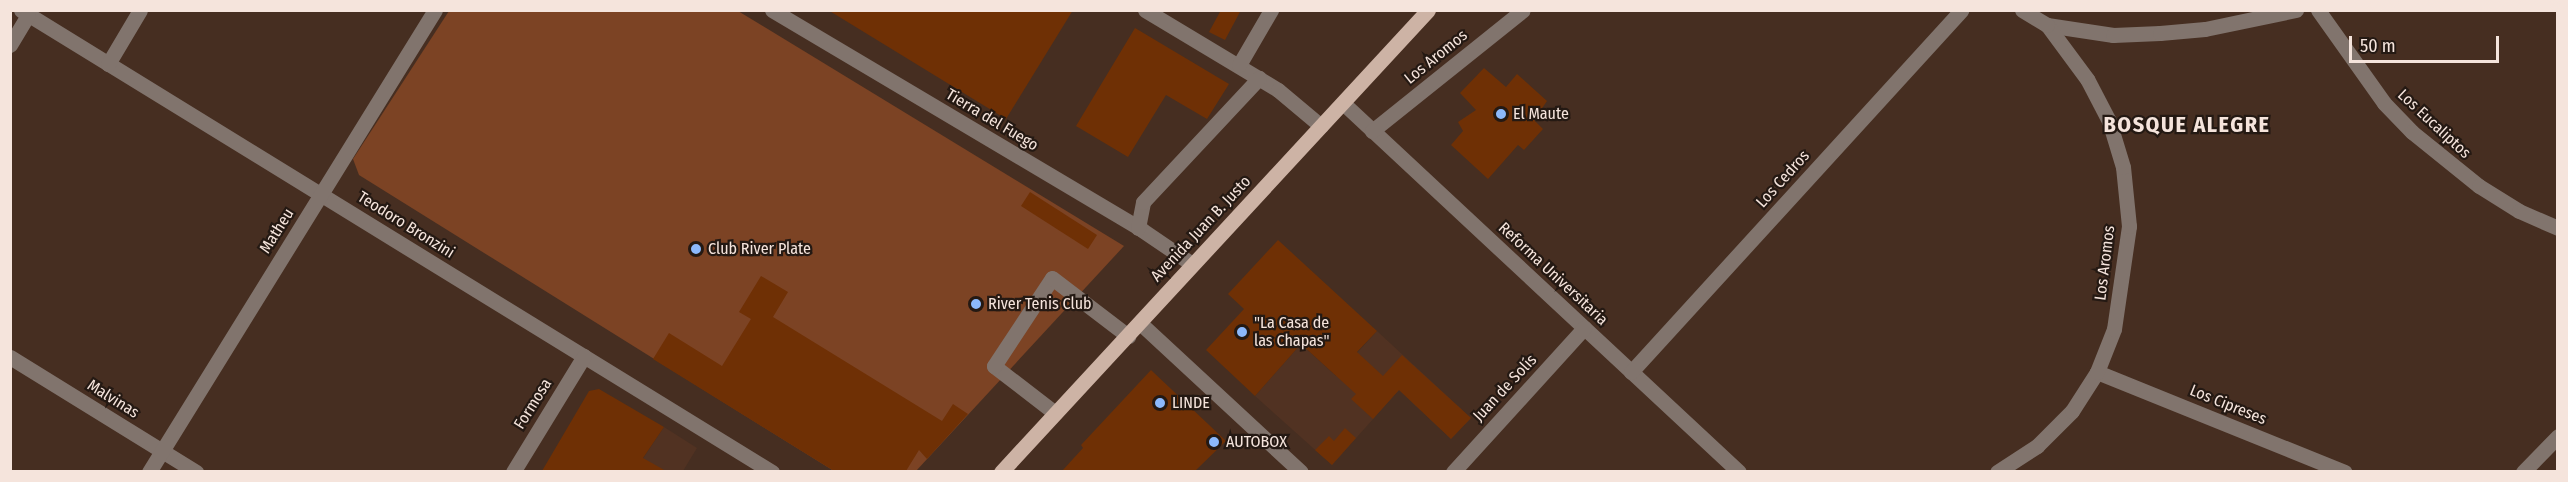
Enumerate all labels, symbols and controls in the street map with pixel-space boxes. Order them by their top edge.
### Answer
scale bar [2352,24,2502,62]
street label: Los Aromos [1401,26,1471,88]
text: 50 m [2360,35,2396,57]
street label: Tierra del Fuego [942,85,1042,155]
street label: Los Eucaliptos [2394,85,2474,163]
place label: El Maute [1513,104,1569,124]
marker: El Maute [1494,107,1508,121]
district label: BOSQUE ALEGRE [2104,112,2270,138]
street label: Los Cedros [1752,146,1814,212]
street label: Avenida Juan B. Justo [1147,172,1255,286]
street label: Teodoro Bronzini [354,188,458,262]
street label: Matheu [256,205,298,257]
street label: Reforma Universitaria [1494,218,1612,330]
street label: Los Aromos [2091,224,2119,302]
place label: Club River Plate [708,239,811,259]
marker: Club River Plate [689,242,703,256]
place label: River Tenis Club [988,294,1092,314]
marker: River Tenis Club [969,297,983,311]
place label: "La Casa de las Chapas" [1254,313,1329,351]
marker: "La Casa de las Chapas" [1235,325,1249,339]
street label: Juan de Solís [1469,351,1541,425]
street label: Formosa [510,375,556,433]
street label: Malvinas [84,376,142,422]
street label: Los Cipreses [2187,381,2269,429]
place label: LINDE [1172,393,1210,413]
marker: LINDE [1153,396,1167,410]
place label: AUTOBOX [1226,432,1287,452]
marker: AUTOBOX [1207,435,1221,449]

